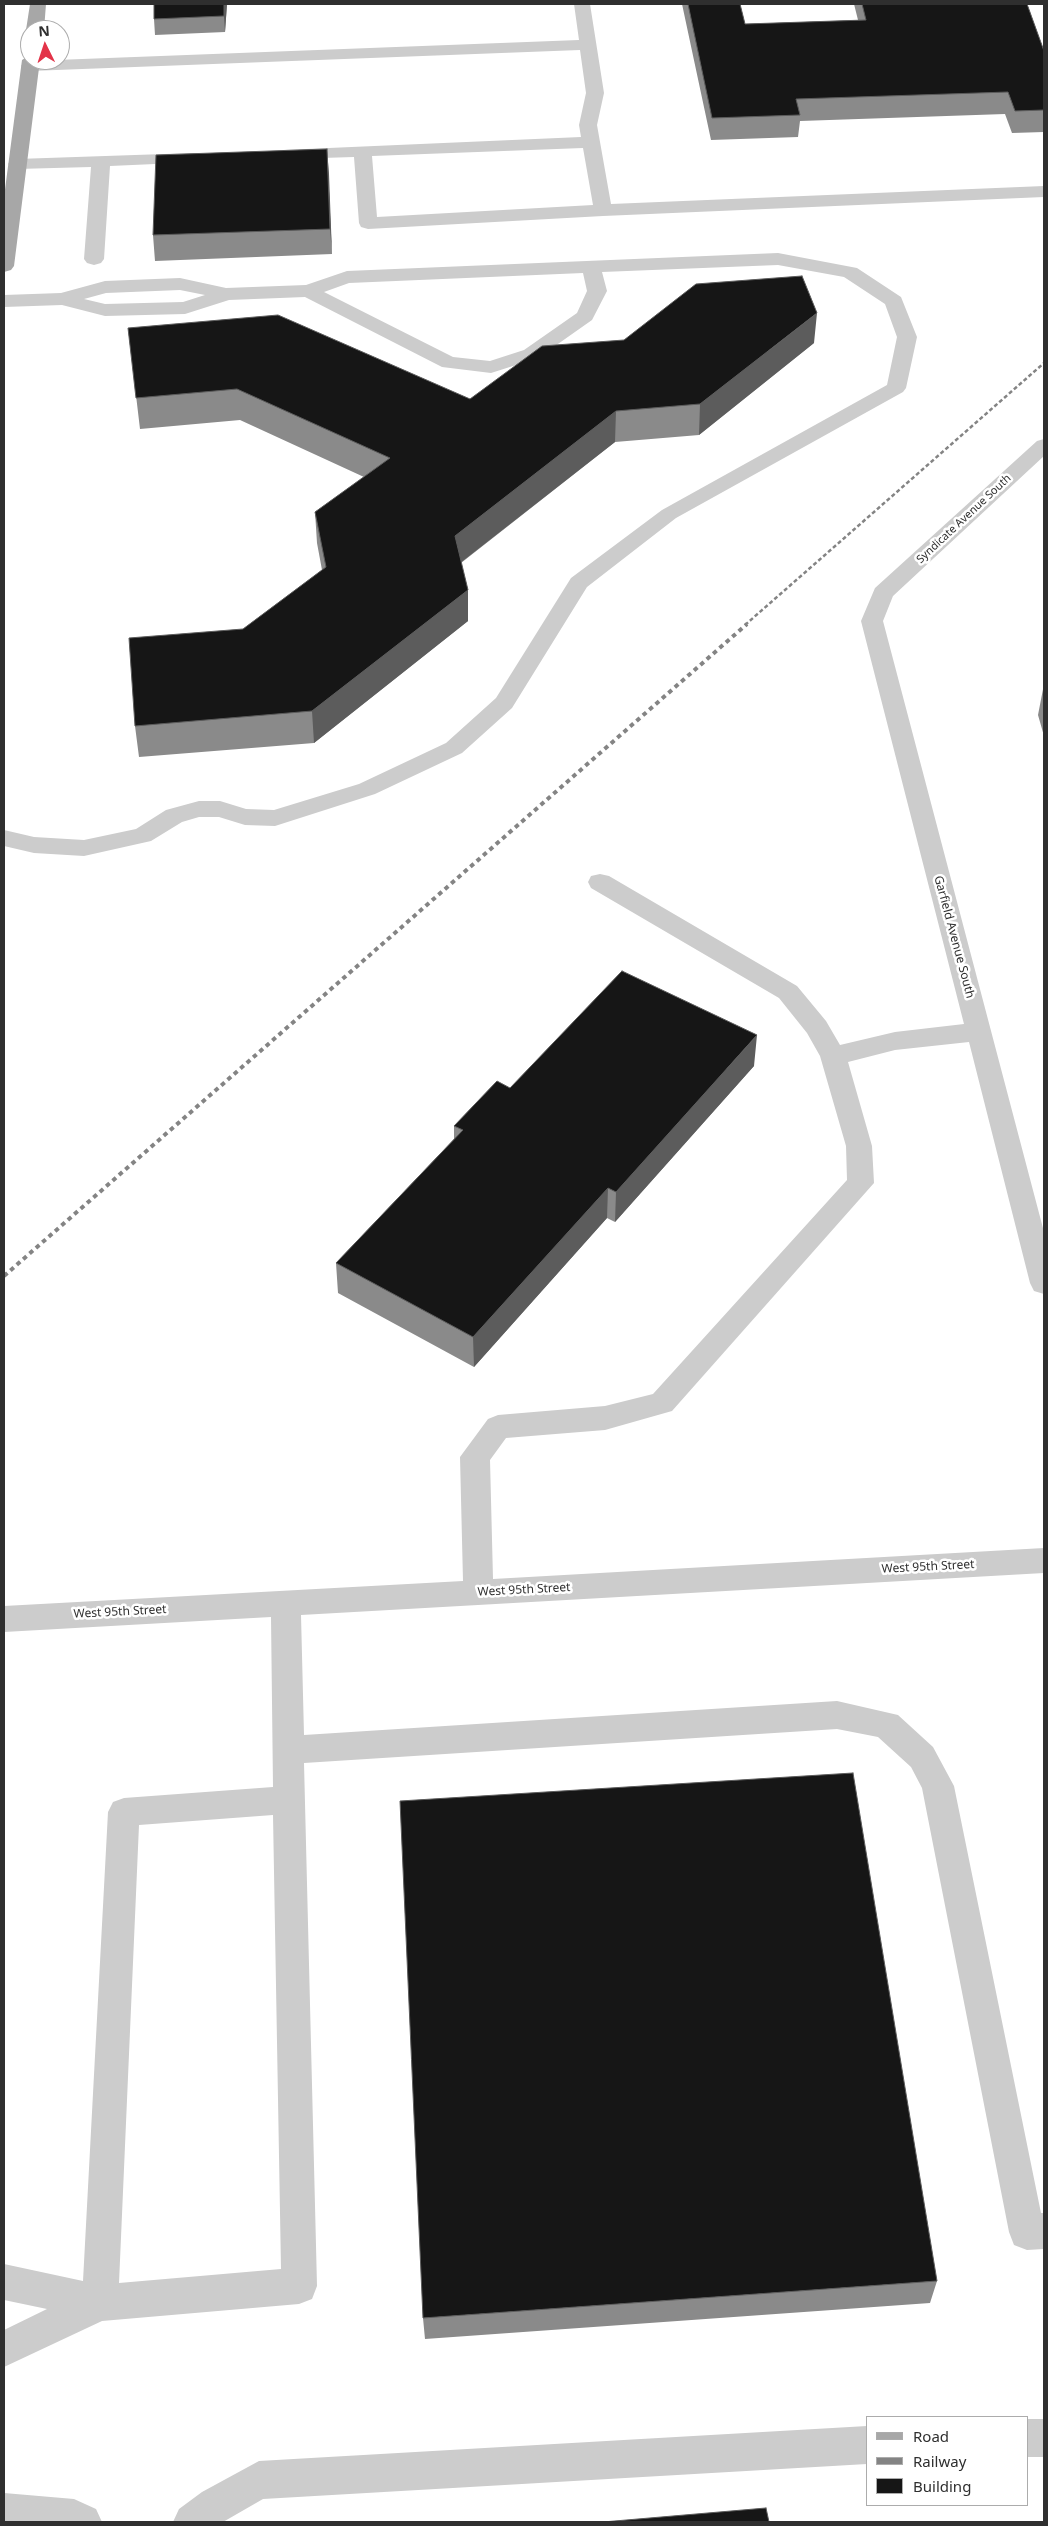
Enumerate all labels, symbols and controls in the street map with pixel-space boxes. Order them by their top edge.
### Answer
north arrow [20,20,70,70]
text: N [38,21,50,40]
street label: Syndicate Avenue South [914,472,1014,566]
street label: Garfield Avenue South [931,874,977,1000]
street label: West 95th Street [881,1557,975,1577]
street label: West 95th Street [477,1580,571,1600]
street label: West 95th Street [73,1602,167,1622]
legend [866,2416,1028,2506]
text: Road [913,2426,949,2446]
text: Railway [913,2451,966,2471]
text: Building [913,2476,971,2496]

